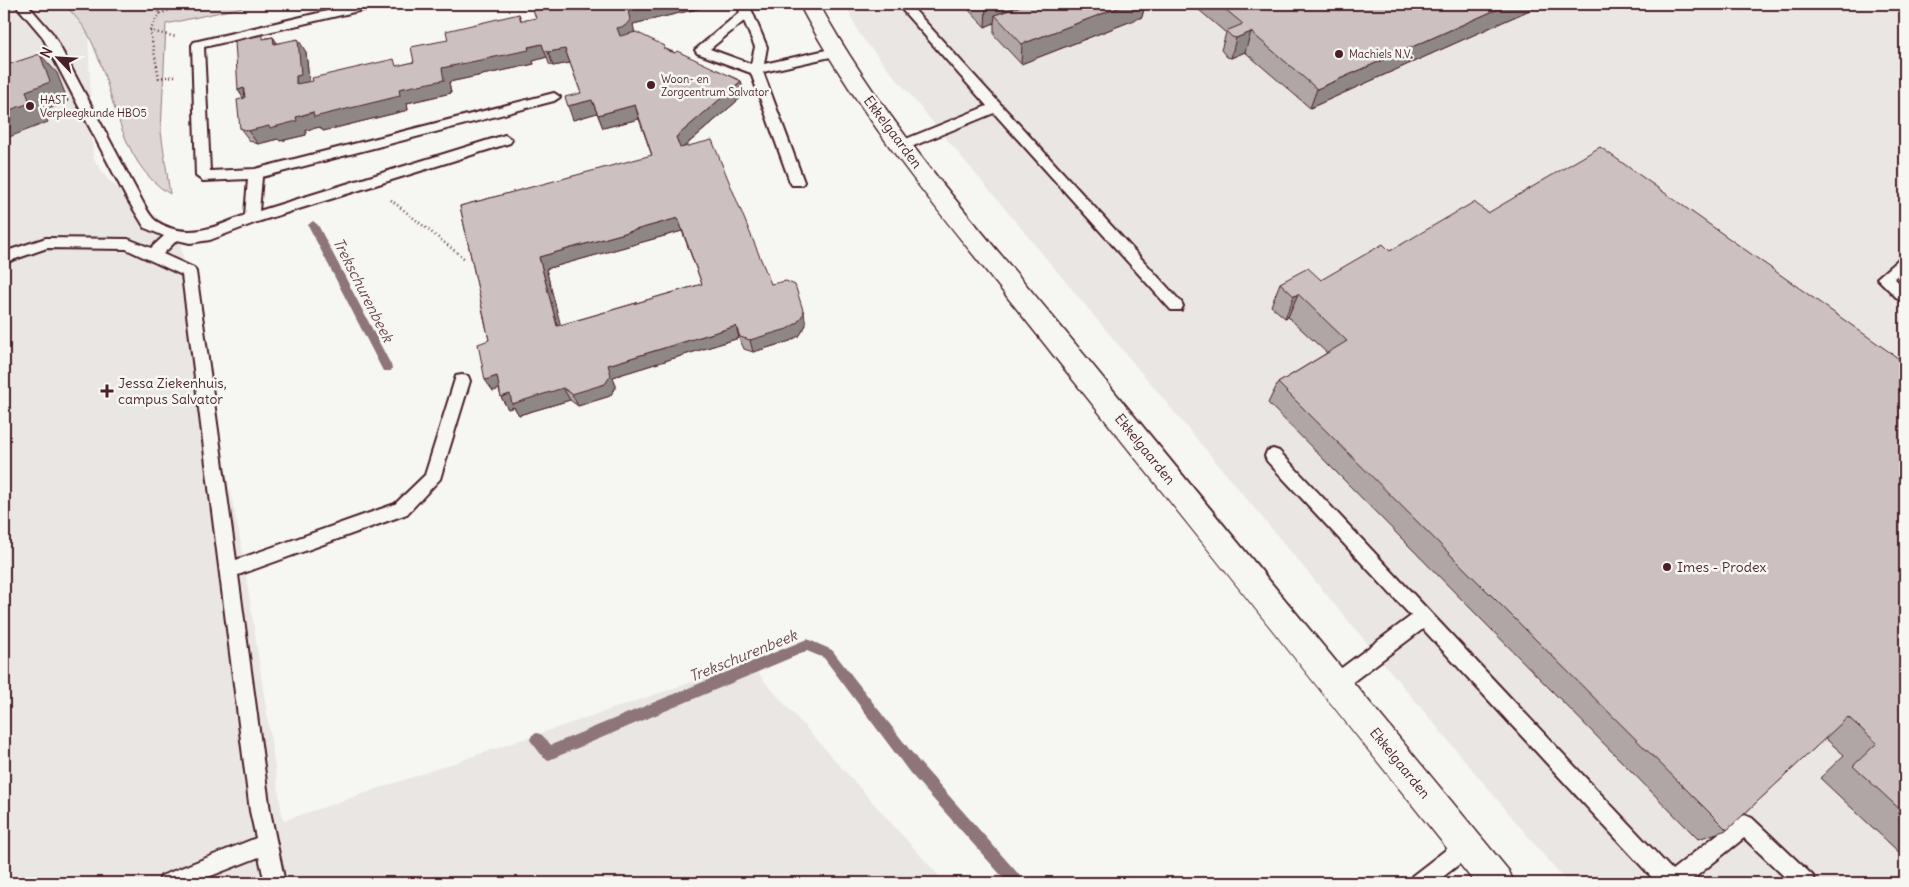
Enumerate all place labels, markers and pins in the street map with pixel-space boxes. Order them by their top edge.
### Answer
place label: Machiels N.V. [1349,47,1412,61]
marker: Machiels N.V. [1333,48,1345,60]
place label: Woon- en Zorgcentrum Salvator [661,72,769,99]
marker: Woon- en Zorgcentrum Salvator [645,79,657,91]
place label: HAST Verpleegkunde HBO5 [40,93,147,120]
marker: HAST Verpleegkunde HBO5 [24,100,36,112]
place label: Jessa Ziekenhuis, campus Salvator [118,374,227,408]
marker: Jessa Ziekenhuis, campus Salvator [100,384,114,398]
place label: Imes - Prodex [1677,558,1766,576]
marker: Imes - Prodex [1661,561,1673,573]

